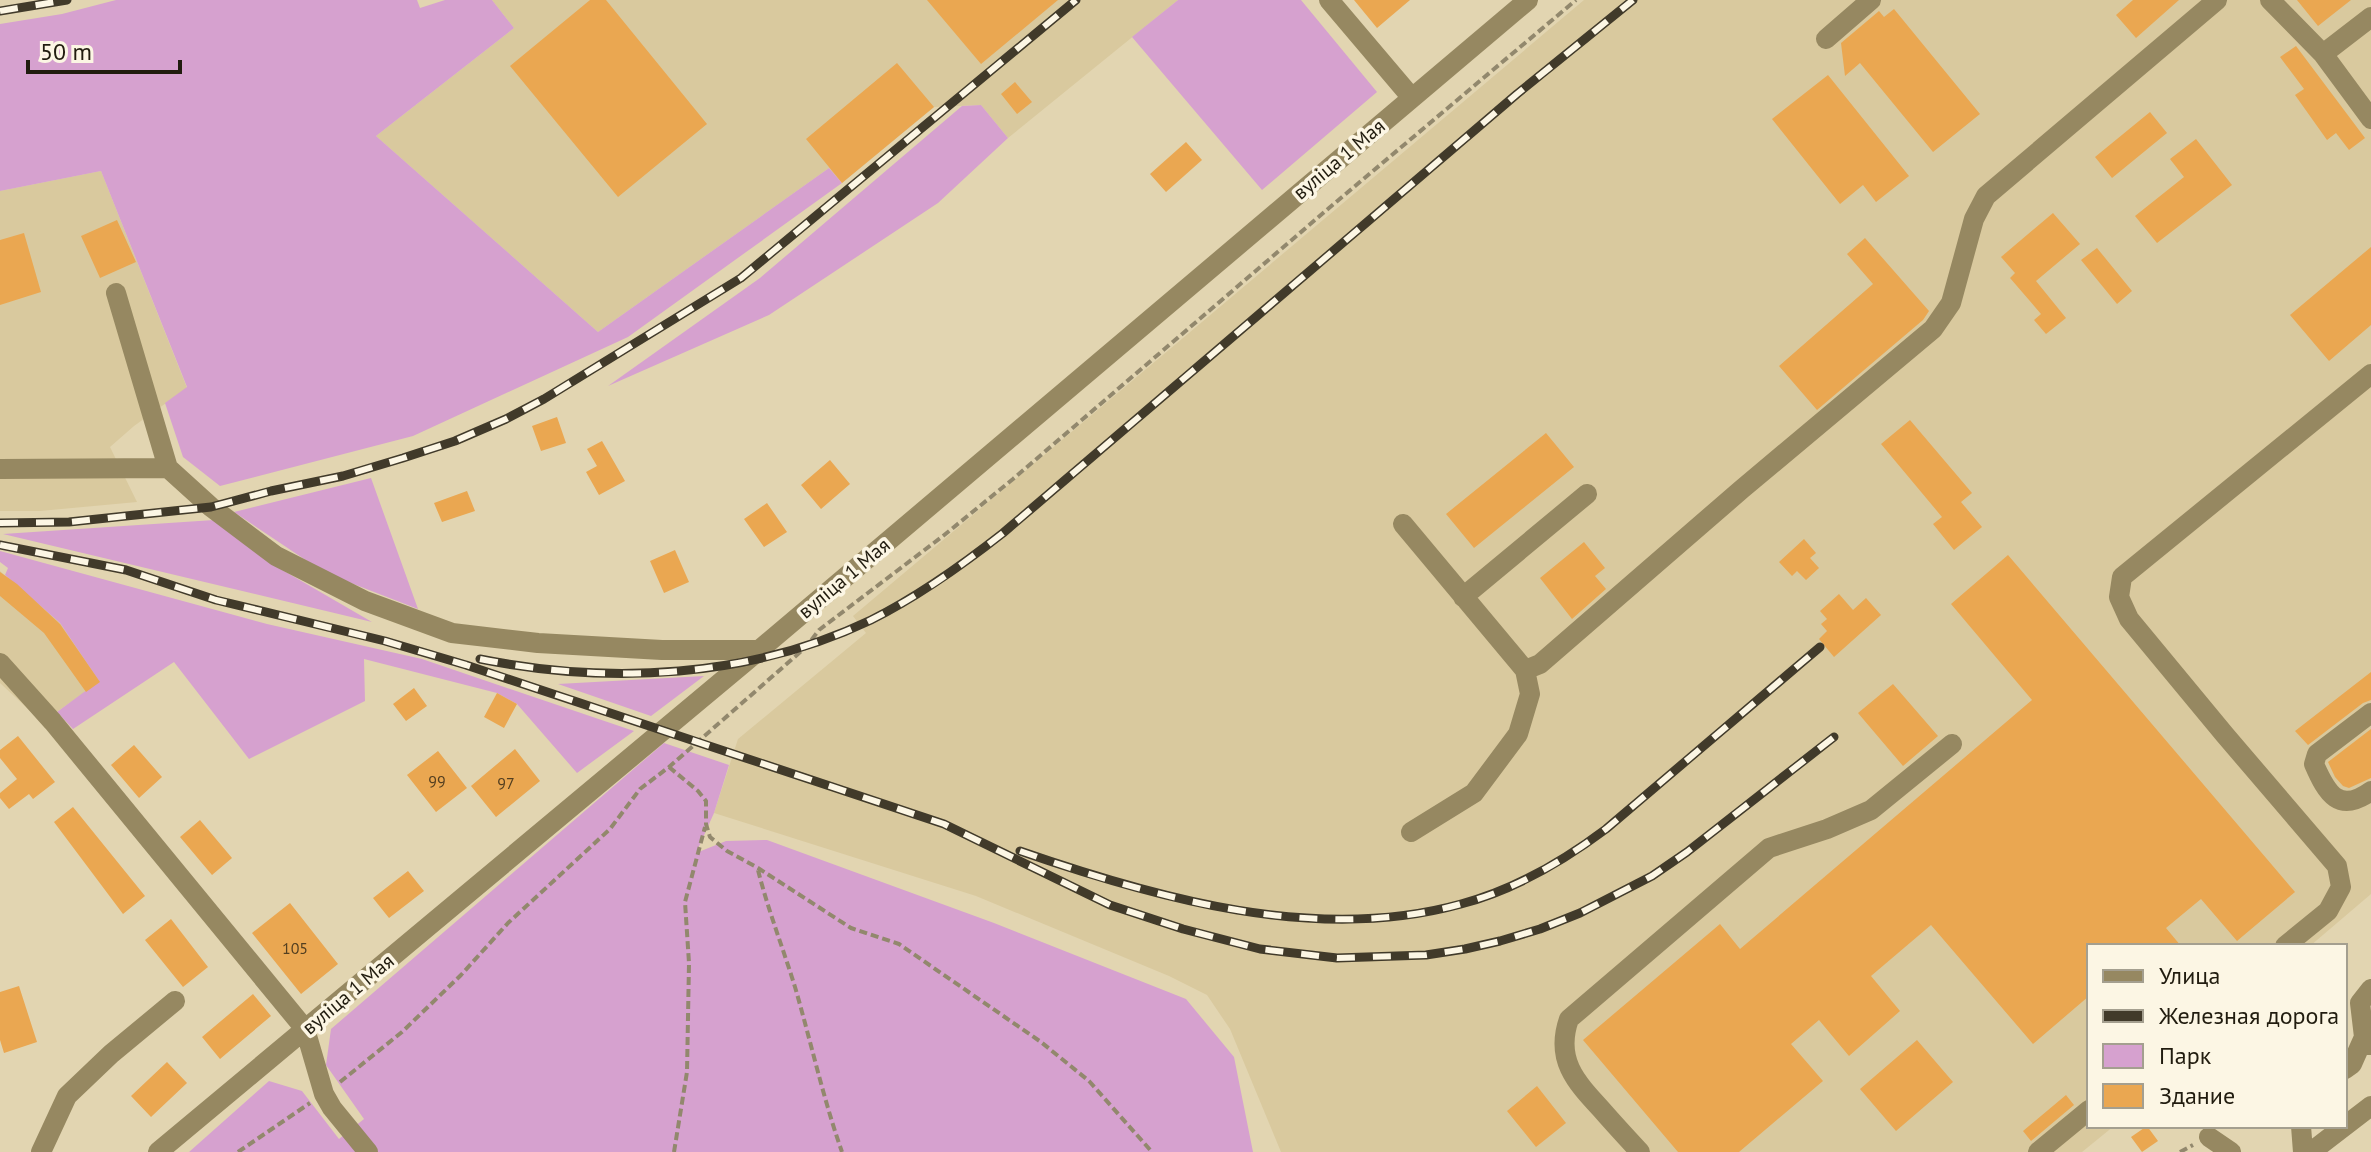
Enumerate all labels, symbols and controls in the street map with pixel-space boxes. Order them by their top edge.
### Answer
scale bar [28,24,180,74]
text: 50 m [40,36,92,67]
street label: вуліца 1 Мая [1288,113,1390,205]
street label: вуліца 1 Мая [793,532,895,624]
house number: 99 [428,771,446,791]
house number: 97 [497,773,515,793]
house number: 105 [282,938,308,958]
legend [2087,944,2347,1128]
street label: вуліца 1 Мая [297,948,399,1040]
text: Улица [2159,960,2220,991]
text: Железная дорога [2158,1000,2339,1031]
text: Парк [2159,1040,2212,1071]
text: Здание [2159,1080,2235,1111]

